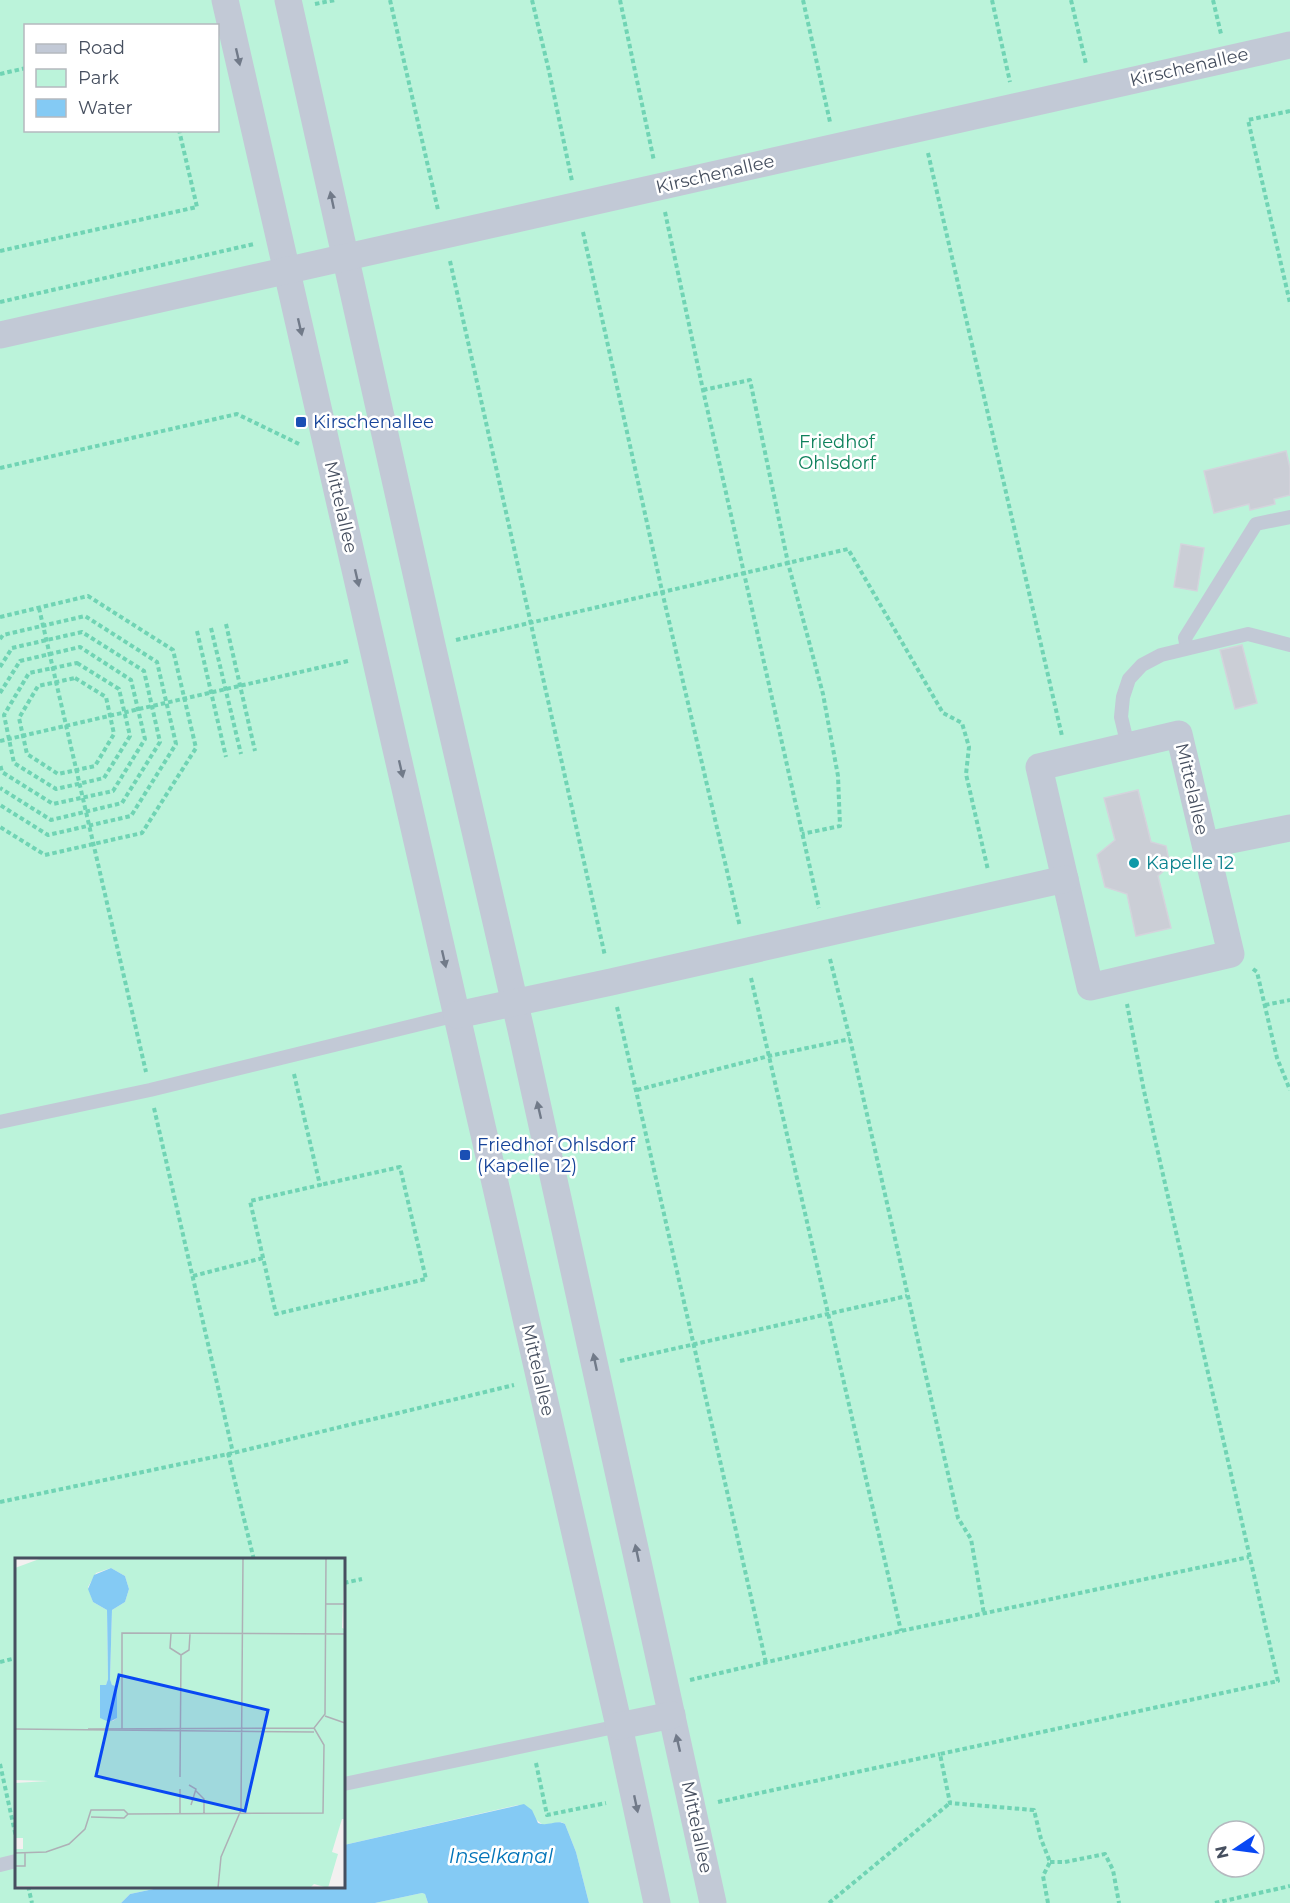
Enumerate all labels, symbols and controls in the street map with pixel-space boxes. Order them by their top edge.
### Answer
legend [24,24,219,132]
text: Road [78,37,125,59]
street label: Kirschenallee [1128,43,1250,91]
one-way arrow [234,48,244,66]
text: Park [78,67,119,89]
text: Water [78,97,133,119]
street label: Kirschenallee [654,150,776,198]
one-way arrow [327,190,336,209]
one-way arrow [296,318,306,336]
place label: Kirschenallee [313,411,434,433]
marker: Kirschenallee [294,415,308,429]
park label: Friedhof Ohlsdorf [798,431,877,474]
street label: Mittelallee [320,459,362,555]
one-way arrow [353,569,363,588]
street label: Mittelallee [1171,741,1213,837]
one-way arrow [396,759,406,778]
place label: Kapelle 12 [1146,852,1234,874]
marker: Kapelle 12 [1127,856,1141,870]
one-way arrow [440,949,449,968]
one-way arrow [534,1101,544,1120]
place label: Friedhof Ohlsdorf (Kapelle 12) [477,1134,636,1177]
marker: Friedhof Ohlsdorf (Kapelle 12) [458,1148,472,1162]
street label: Mittelallee [517,1322,559,1418]
one-way arrow [590,1353,600,1372]
one-way arrow [632,1543,641,1562]
inset map [15,1558,345,1888]
one-way arrow [673,1734,683,1753]
street label: Mittelallee [677,1779,718,1875]
one-way arrow [631,1795,641,1813]
north arrow [1206,1819,1266,1879]
water label: Inselkanal [449,1844,554,1868]
text: N [1211,1844,1233,1861]

